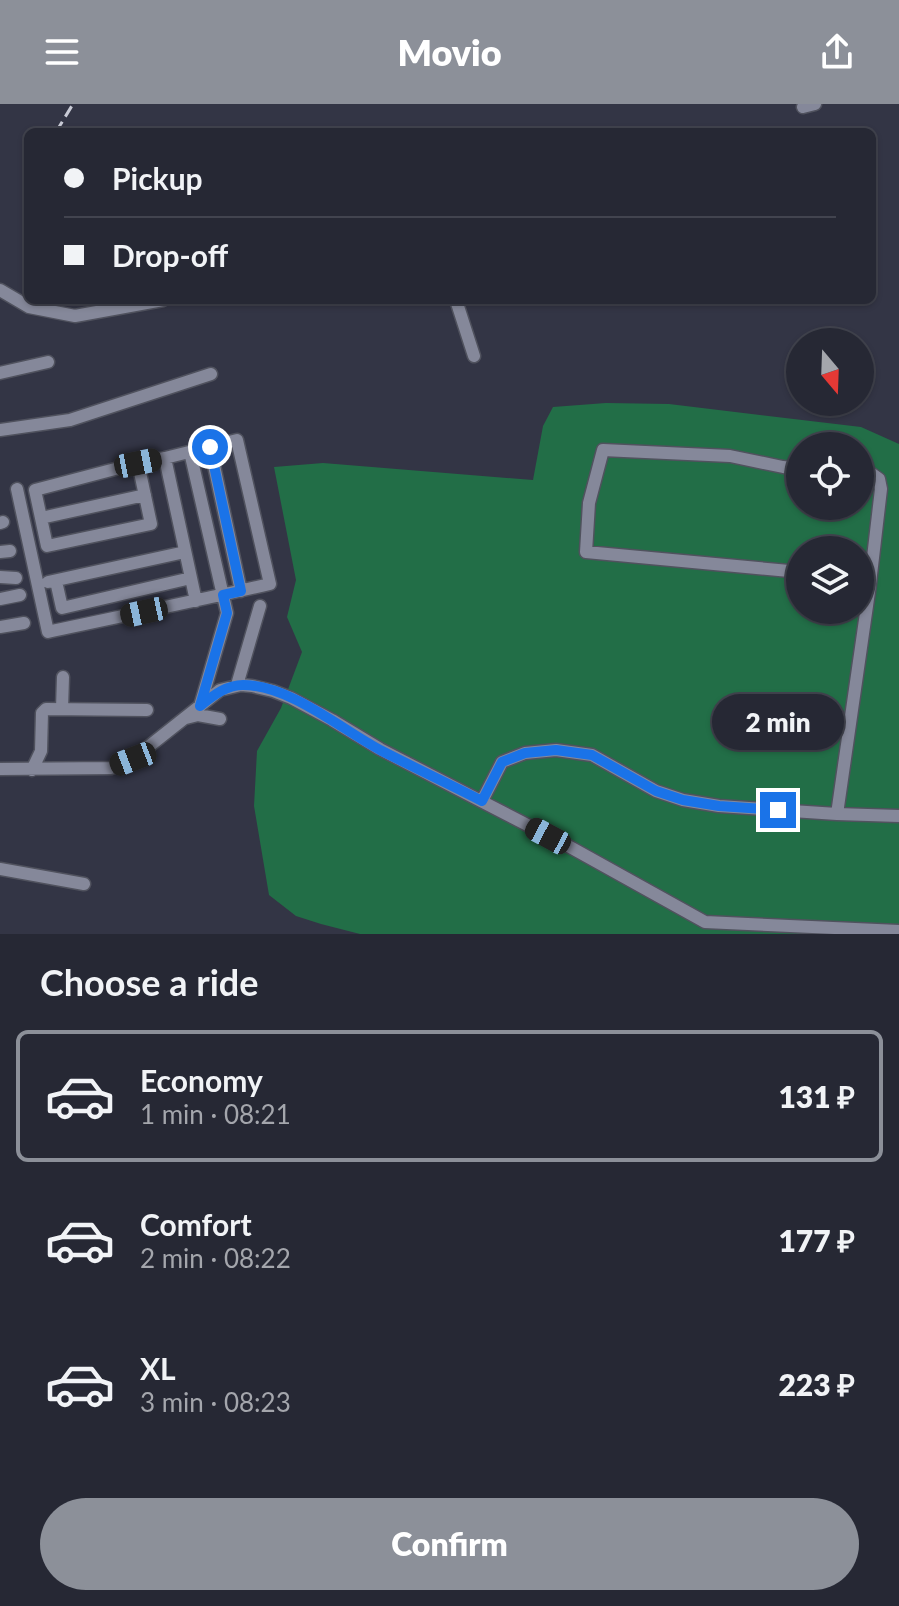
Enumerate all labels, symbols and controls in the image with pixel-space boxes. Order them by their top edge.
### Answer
icon: menu [40,30,84,74]
text: Movio [397,30,502,74]
icon: share [815,30,859,74]
text: Pickup [112,160,203,196]
text: Drop-off [112,237,228,273]
north arrow [786,328,874,416]
map controls [786,328,874,624]
route start [192,429,228,465]
button: locate [786,432,874,520]
car [112,447,164,479]
button: layers [786,536,874,624]
car [118,595,170,629]
callout: 2 min [712,694,844,750]
text: 2 min [746,706,810,738]
car [106,739,160,779]
route end [760,792,796,828]
car [521,814,575,858]
text: Choose a ride [40,960,259,1004]
icon: car [44,1060,116,1132]
text: Economy [140,1062,263,1098]
text: 131 ₽ [778,1078,855,1114]
text: 1 min · 08:21 [140,1098,291,1130]
icon: car [44,1204,116,1276]
text: Comfort [140,1206,252,1242]
text: 177 ₽ [778,1222,855,1258]
text: 2 min · 08:22 [140,1242,291,1274]
icon: car [44,1348,116,1420]
text: XL [140,1350,176,1386]
text: 223 ₽ [778,1366,855,1402]
text: 3 min · 08:23 [140,1386,291,1418]
button: Confirm [40,1498,859,1590]

